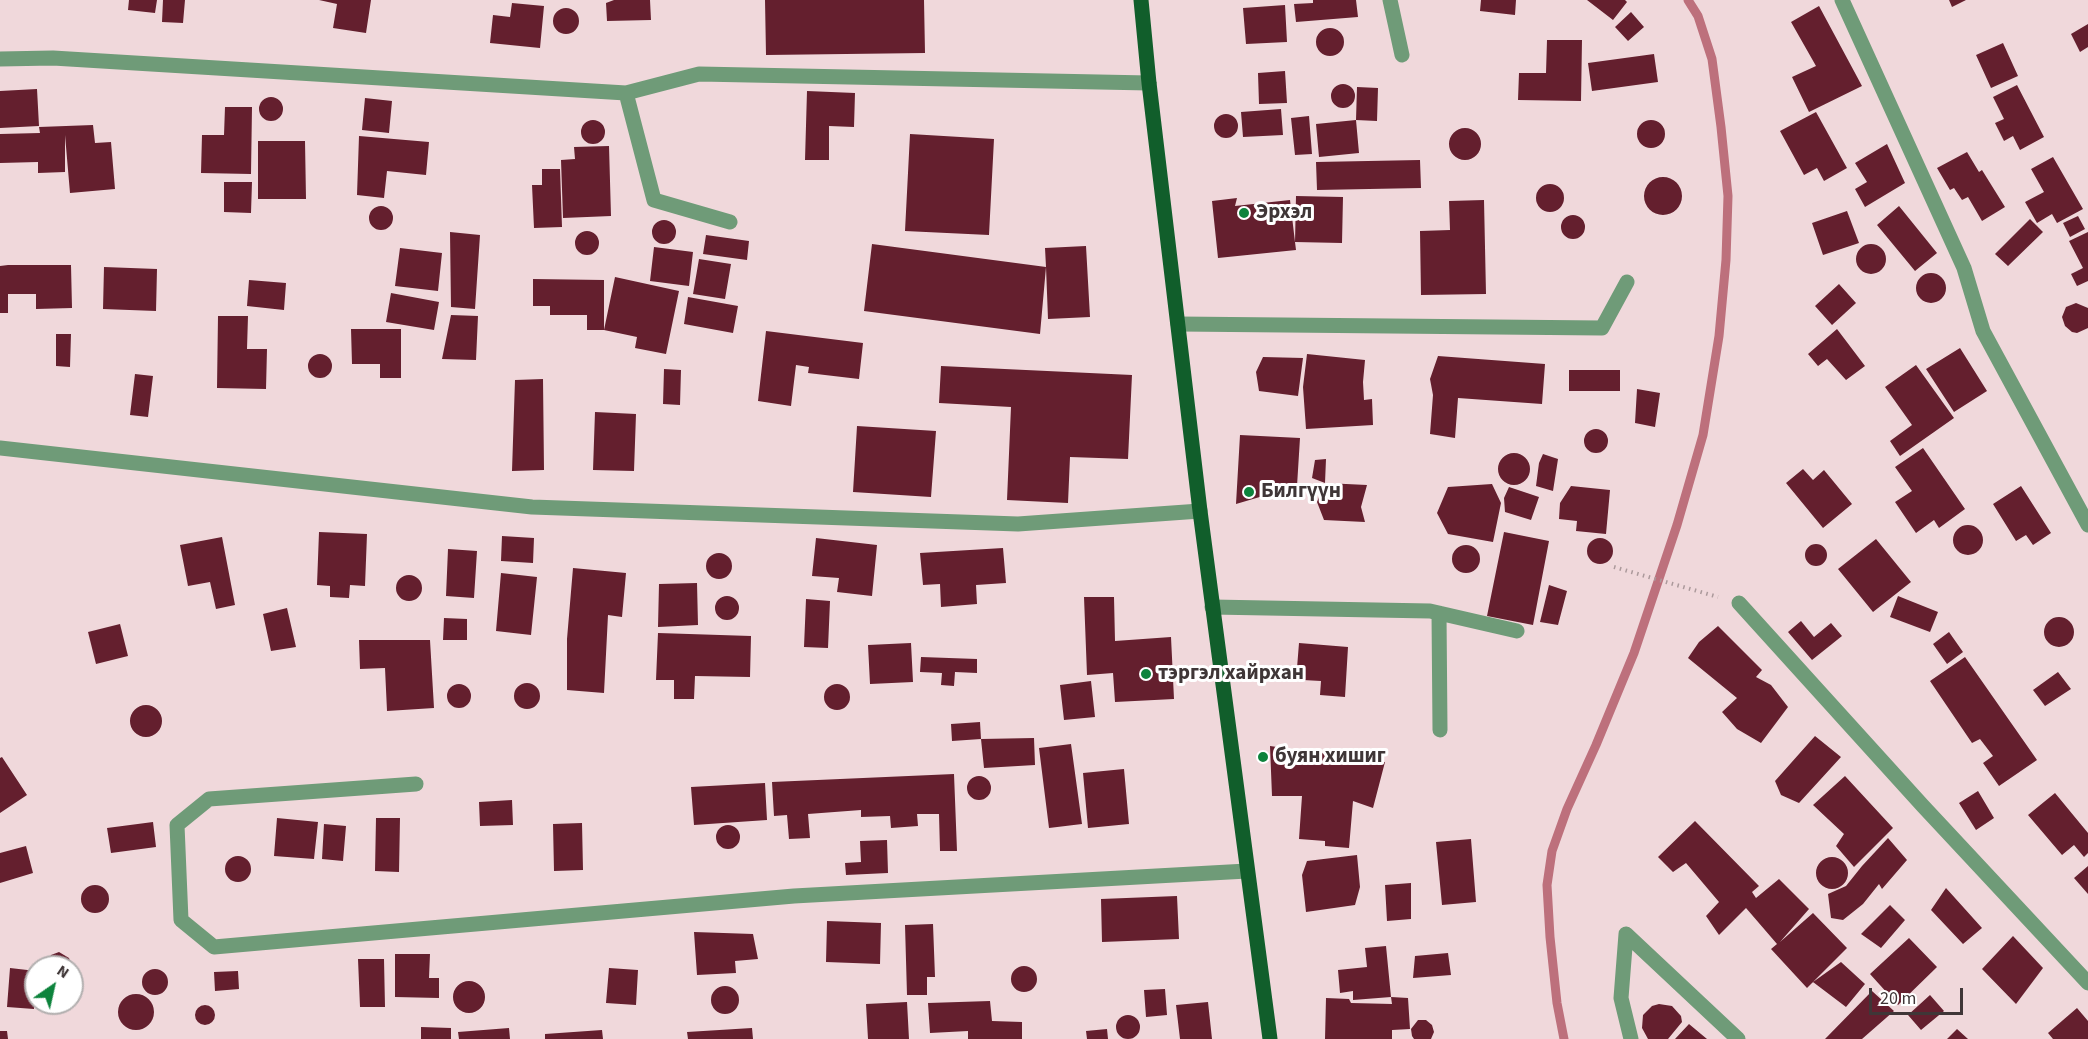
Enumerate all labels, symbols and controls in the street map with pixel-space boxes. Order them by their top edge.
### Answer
place label: Эрхэл [1256,200,1312,226]
marker: Эрхэл [1237,206,1251,220]
place label: Билгүүн [1261,479,1341,505]
marker: Билгүүн [1242,485,1256,499]
place label: тэргэл хайрхан [1158,661,1304,687]
marker: тэргэл хайрхан [1139,667,1153,681]
place label: буян хишиг [1275,744,1386,770]
marker: буян хишиг [1256,750,1270,764]
north arrow [24,955,84,1015]
text: N [52,960,74,984]
scale bar [1872,976,1966,1014]
text: 20 m [1880,986,1916,1011]

